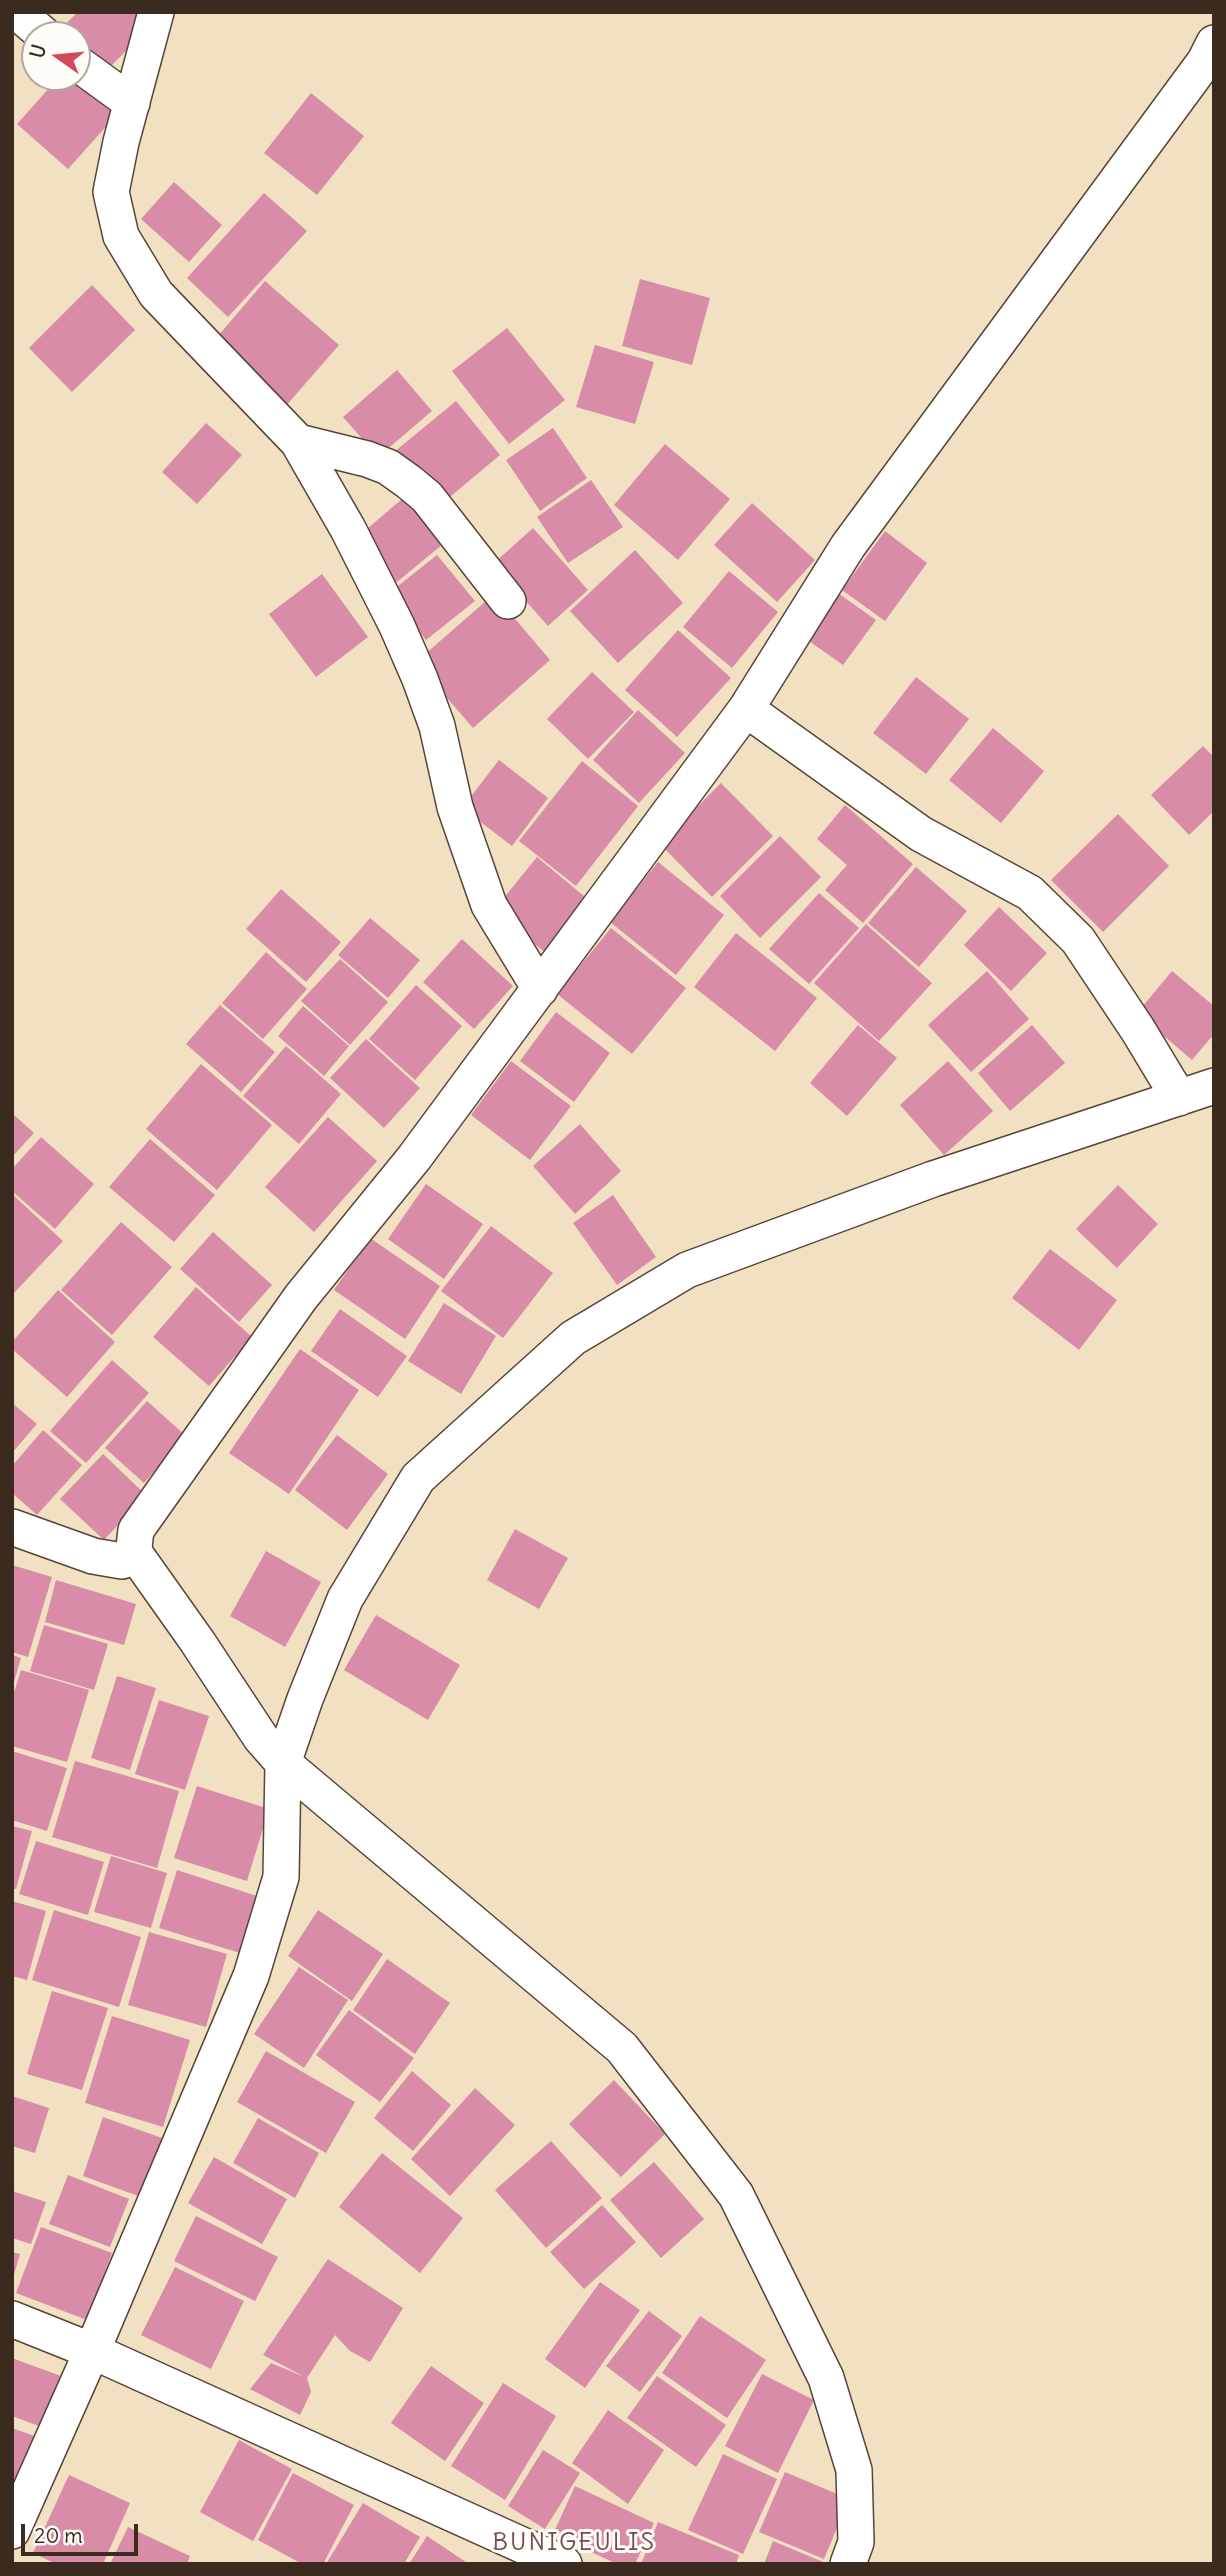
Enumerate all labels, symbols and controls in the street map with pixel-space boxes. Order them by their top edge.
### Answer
north arrow [21,21,91,91]
text: U [24,42,51,60]
scale bar [24,2510,142,2554]
text: 20 m [34,2522,83,2549]
district label: BUNIGEULIS [494,2529,654,2557]

